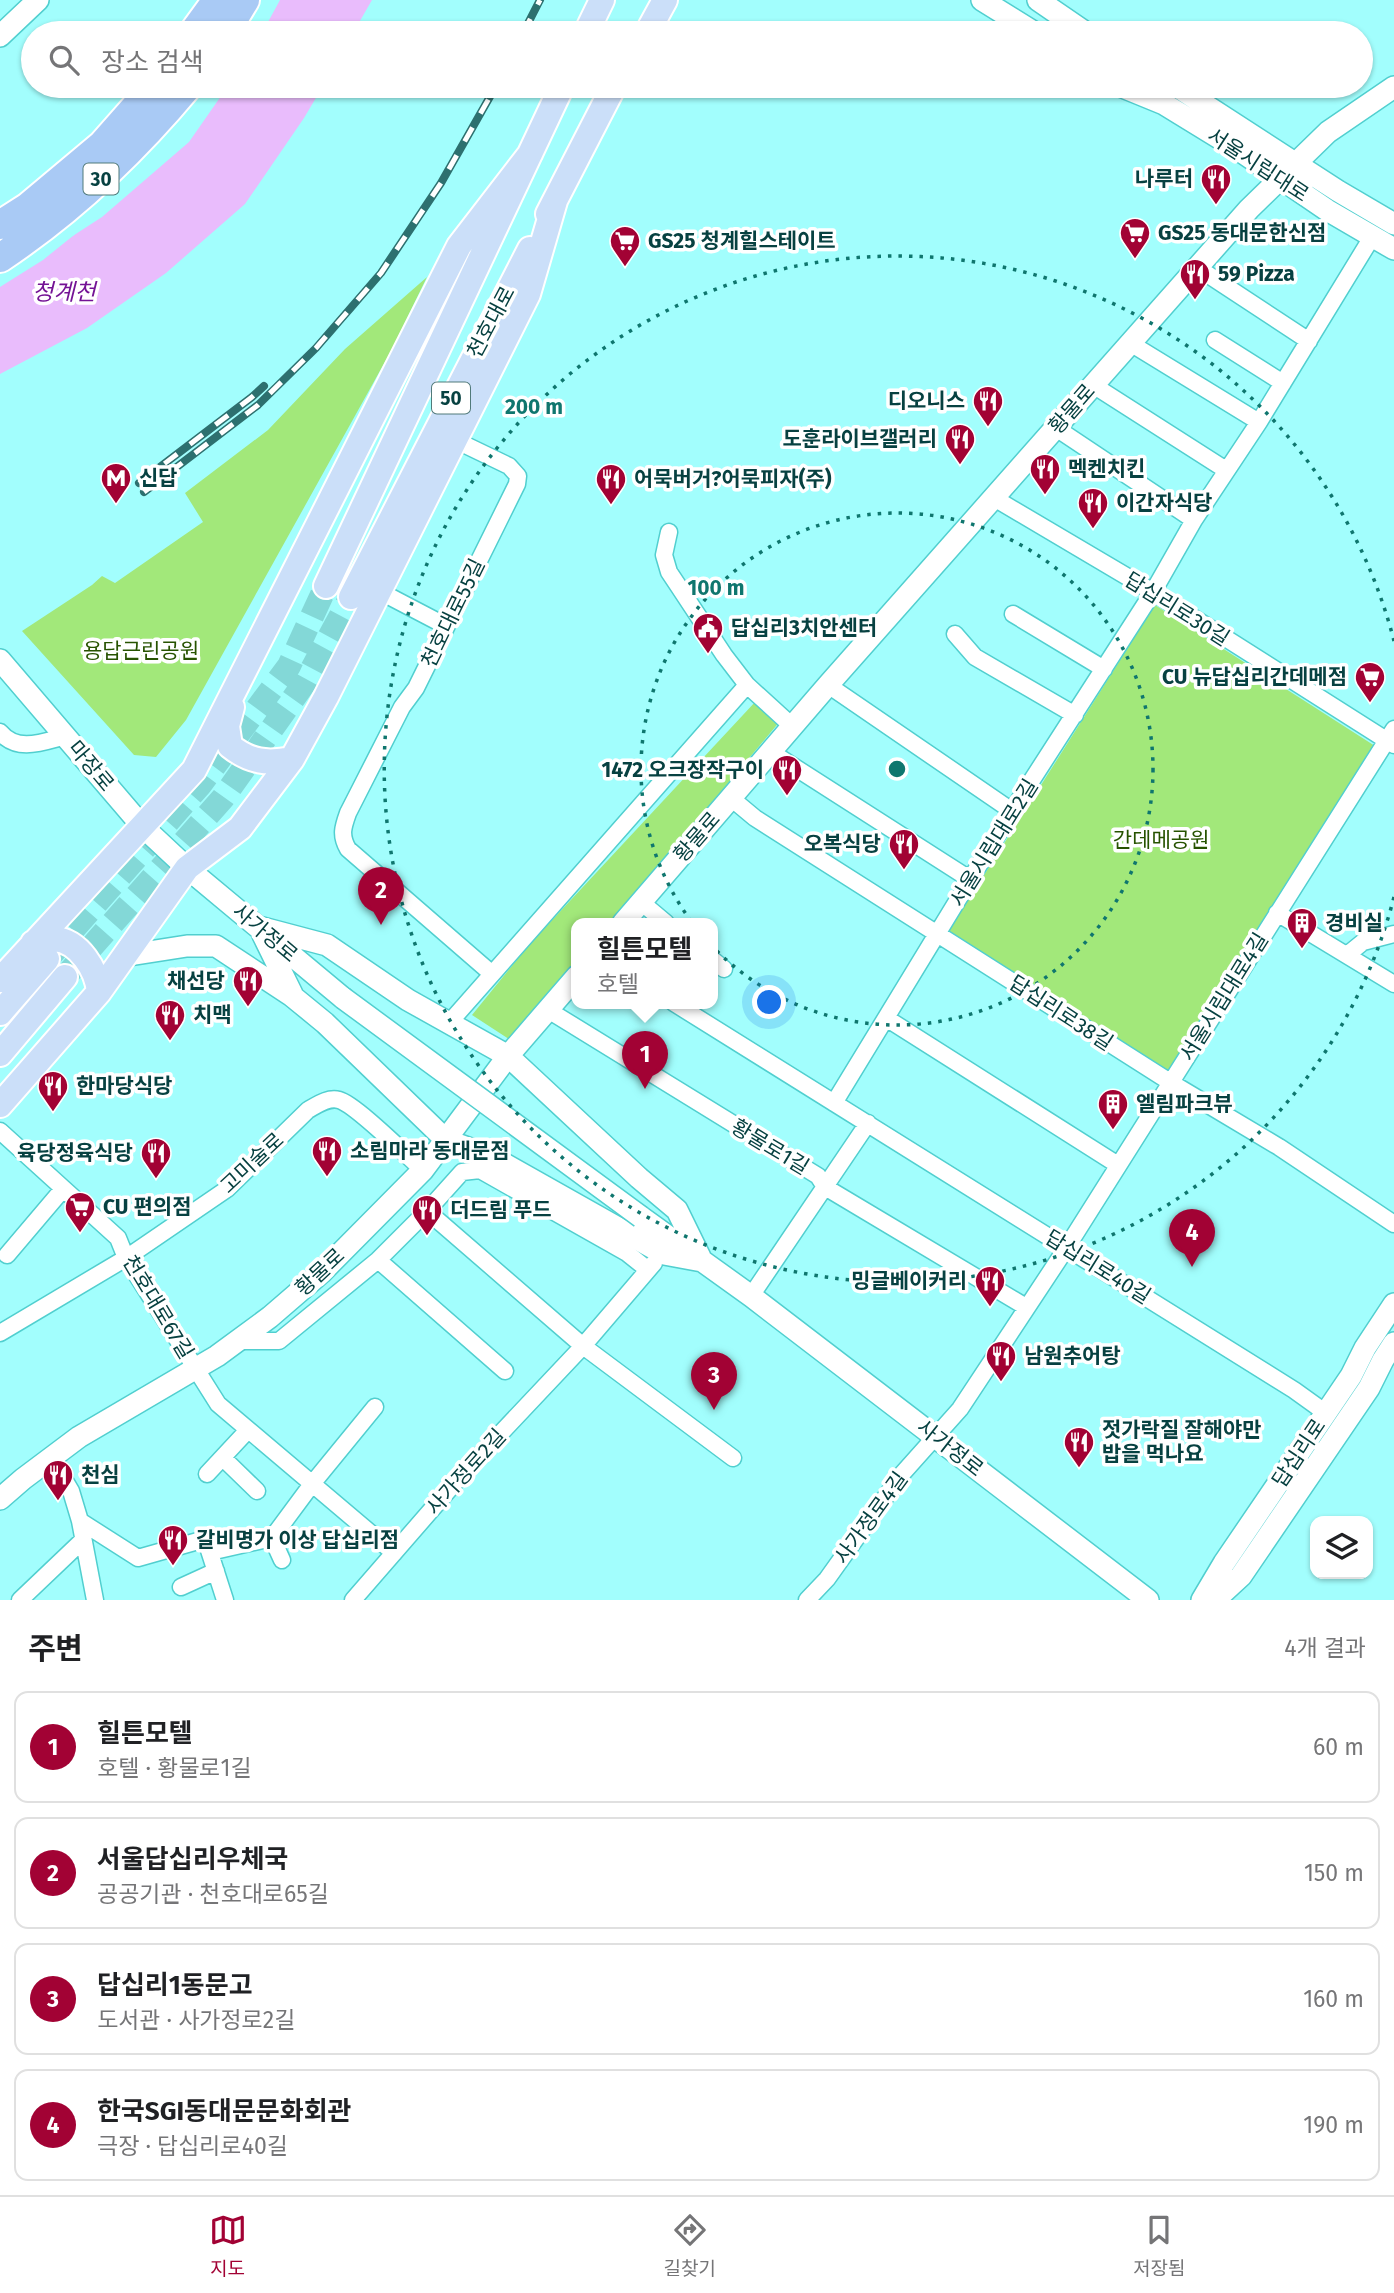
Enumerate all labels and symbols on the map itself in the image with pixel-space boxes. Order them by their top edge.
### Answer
street label: 서울시립대로 [1202,123,1314,207]
restaurant icon: 나루터 [1199,162,1233,206]
road number: 30 [84,164,119,195]
place label: 나루터 [1135,166,1193,192]
supermarket icon: GS25 동대문한신점 [1118,216,1152,260]
place label: GS25 동대문한신점 [1158,220,1326,246]
supermarket icon: GS25 청계힐스테이트 [608,224,642,268]
place label: GS25 청계힐스테이트 [648,228,836,254]
restaurant icon: 59 Pizza [1178,257,1212,301]
place label: 59 Pizza [1218,261,1295,287]
water label: 청계천 [32,278,99,306]
street label: 천호대로 [461,282,521,362]
street label: 황물로 [1043,379,1101,439]
road number: 50 [432,382,470,414]
restaurant icon: 디오니스 [971,384,1005,428]
place label: 디오니스 [888,388,965,414]
text: 200 m [505,394,563,420]
restaurant icon: 도훈라이브갤러리 [943,422,977,466]
place label: 도훈라이브갤러리 [782,426,937,452]
restaurant icon: 멕켄치킨 [1028,452,1062,496]
place label: 멕켄치킨 [1068,456,1145,482]
metro station icon: 신답 [99,461,133,505]
restaurant icon: 어묵버거?어묵피자(주) [594,462,628,506]
place label: 신답 [139,465,178,491]
place label: 어묵버거?어묵피자(주) [634,466,832,492]
restaurant icon: 이간자식당 [1076,486,1110,530]
place label: 이간자식당 [1116,490,1213,516]
street label: 천호대로55길 [416,554,490,672]
street label: 답십리로30길 [1120,566,1234,652]
text: 100 m [687,575,745,601]
public building icon: 답십리3치안센터 [691,611,725,655]
place label: 답십리3치안센터 [731,615,877,641]
park label: 용답근린공원 [83,638,199,664]
supermarket icon: CU 뉴답십리간데메점 [1353,660,1387,704]
place label: CU 뉴답십리간데메점 [1162,664,1347,690]
street label: 마장로 [62,735,120,797]
restaurant icon: 1472 오크장작구이 [770,753,804,797]
place label: 1472 오크장작구이 [602,757,764,783]
centre of rings [885,757,909,781]
street label: 서울시립대로2길 [944,774,1044,912]
street label: 황물로 [668,807,726,867]
restaurant icon: 오복식당 [887,827,921,871]
park label: 간데메공원 [1113,827,1209,853]
place label: 오복식당 [804,831,881,857]
pin: 2 [358,867,404,925]
street label: 사가정로 [227,898,303,968]
building icon: 경비실 [1285,906,1319,950]
place label: 경비실 [1325,910,1383,936]
street label: 서울시립대로4길 [1174,928,1274,1066]
restaurant icon: 채선당 [231,964,265,1008]
place label: 채선당 [167,968,225,994]
street label: 답십리로38길 [1004,970,1118,1056]
your location [752,985,786,1019]
restaurant icon: 치맥 [153,998,187,1042]
place label: 치맥 [193,1002,232,1028]
pin: 1 [622,1031,668,1089]
restaurant icon: 한마당식당 [36,1069,70,1113]
place label: 한마당식당 [76,1073,173,1099]
building icon: 엘림파크뷰 [1096,1087,1130,1131]
place label: 엘림파크뷰 [1136,1091,1233,1117]
street label: 황물로1길 [726,1114,814,1180]
street label: 고미술로 [215,1127,289,1199]
restaurant icon: 소림마라 동대문점 [310,1134,344,1178]
restaurant icon: 육당정육식당 [139,1136,173,1180]
place label: 소림마라 동대문점 [350,1138,510,1164]
place label: 육당정육식당 [17,1140,133,1166]
supermarket icon: CU 편의점 [63,1190,97,1234]
restaurant icon: 더드림 푸드 [410,1193,444,1237]
place label: CU 편의점 [103,1194,191,1220]
place label: 더드림 푸드 [450,1197,552,1223]
pin: 4 [1169,1209,1215,1267]
street label: 답십리로40길 [1040,1224,1156,1310]
street label: 황물로 [290,1243,350,1301]
street label: 천호대로67길 [117,1250,199,1364]
restaurant icon: 밍글베이커리 [973,1264,1007,1308]
place label: 밍글베이커리 [851,1268,967,1294]
restaurant icon: 남원추어탕 [984,1339,1018,1383]
place label: 남원추어탕 [1024,1343,1121,1369]
pin: 3 [691,1352,737,1410]
street label: 사가정로 [912,1414,988,1482]
street label: 답십리로 [1267,1414,1331,1492]
place label: 젓가락질 잘해야만 밥을 먹나요 [1102,1417,1262,1467]
street label: 사가정로2길 [421,1424,511,1520]
restaurant icon: 젓가락질 잘해야만 밥을 먹나요 [1062,1425,1096,1469]
restaurant icon: 천심 [41,1458,75,1502]
place label: 천심 [81,1462,120,1488]
street label: 사가정로4길 [829,1467,913,1569]
restaurant icon: 갈비명가 이상 답십리점 [156,1523,190,1567]
place label: 갈비명가 이상 답십리점 [196,1527,399,1553]

